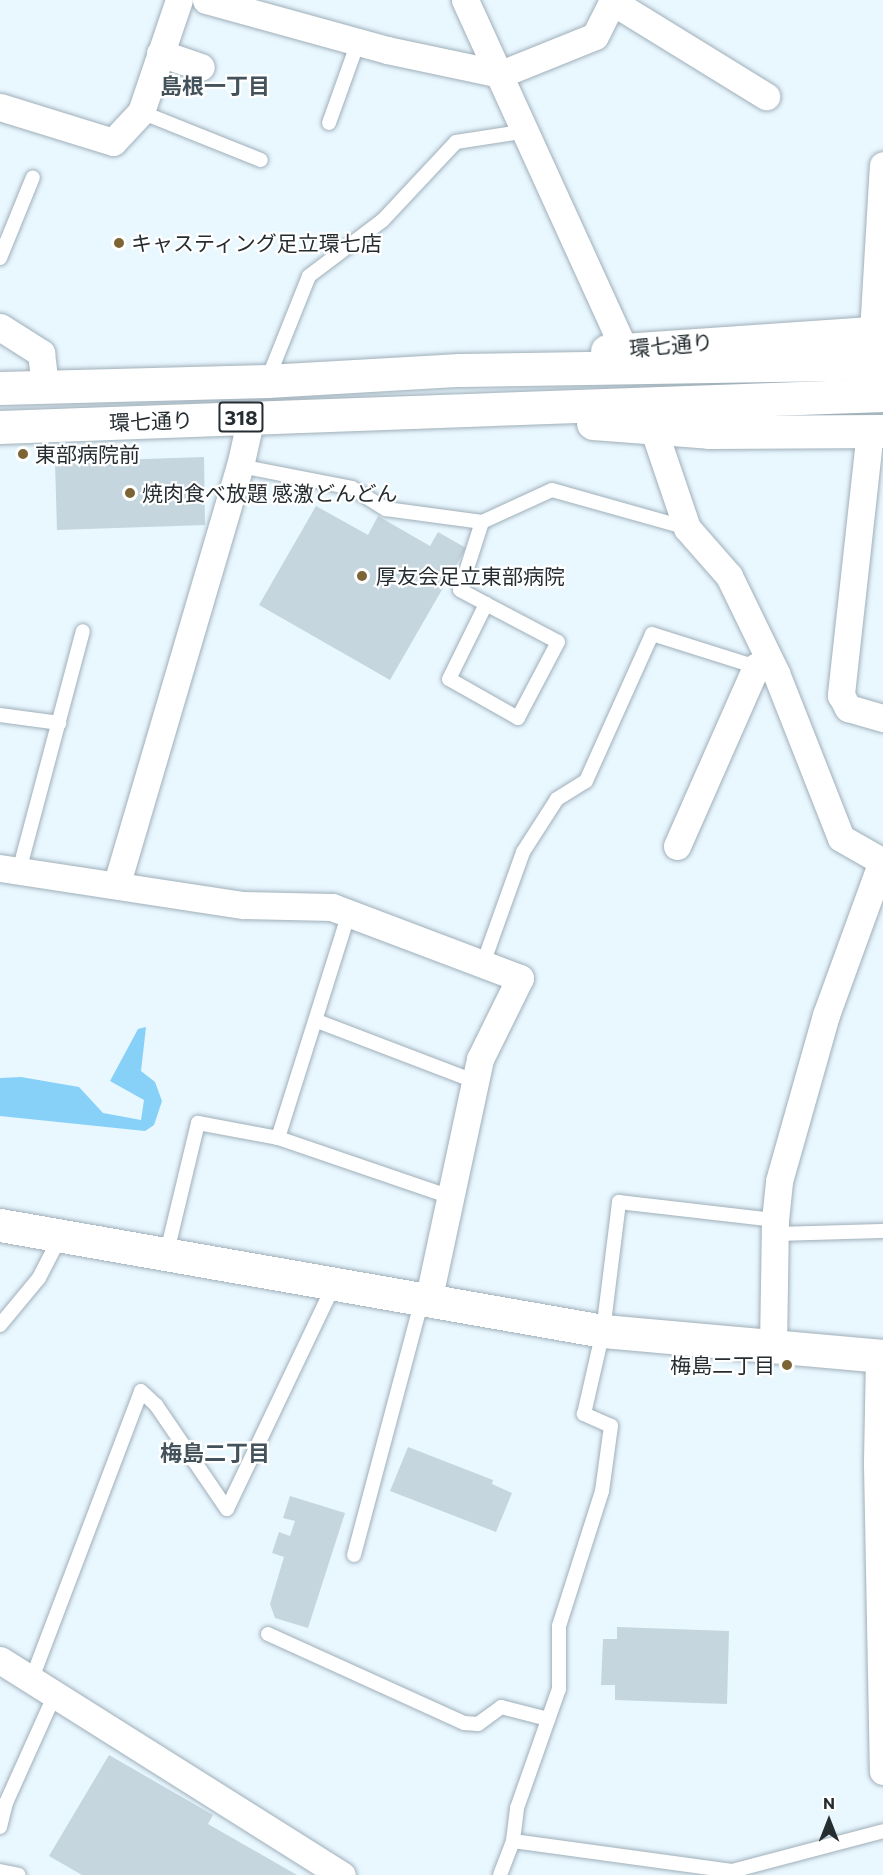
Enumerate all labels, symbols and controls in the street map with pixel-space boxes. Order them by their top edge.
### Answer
district label: 島根一丁目 [160,73,270,99]
place label: キャスティング足立環七店 [131,230,383,256]
marker: キャスティング足立環七店 [112,236,126,250]
street label: 環七通り [628,329,714,361]
road number: 318 [217,400,265,434]
street label: 環七通り [109,407,193,435]
place label: 東部病院前 [35,441,140,467]
marker: 東部病院前 [16,447,30,461]
place label: 焼肉食べ放題 感激どんどん [142,480,398,506]
marker: 焼肉食べ放題 感激どんどん [123,486,137,500]
place label: 厚友会足立東部病院 [376,563,565,589]
marker: 厚友会足立東部病院 [353,567,371,585]
place label: 梅島二丁目 [670,1352,775,1378]
marker: 梅島二丁目 [780,1358,794,1372]
district label: 梅島二丁目 [160,1440,270,1466]
north arrow [799,1791,859,1851]
text: N [823,1793,835,1812]

